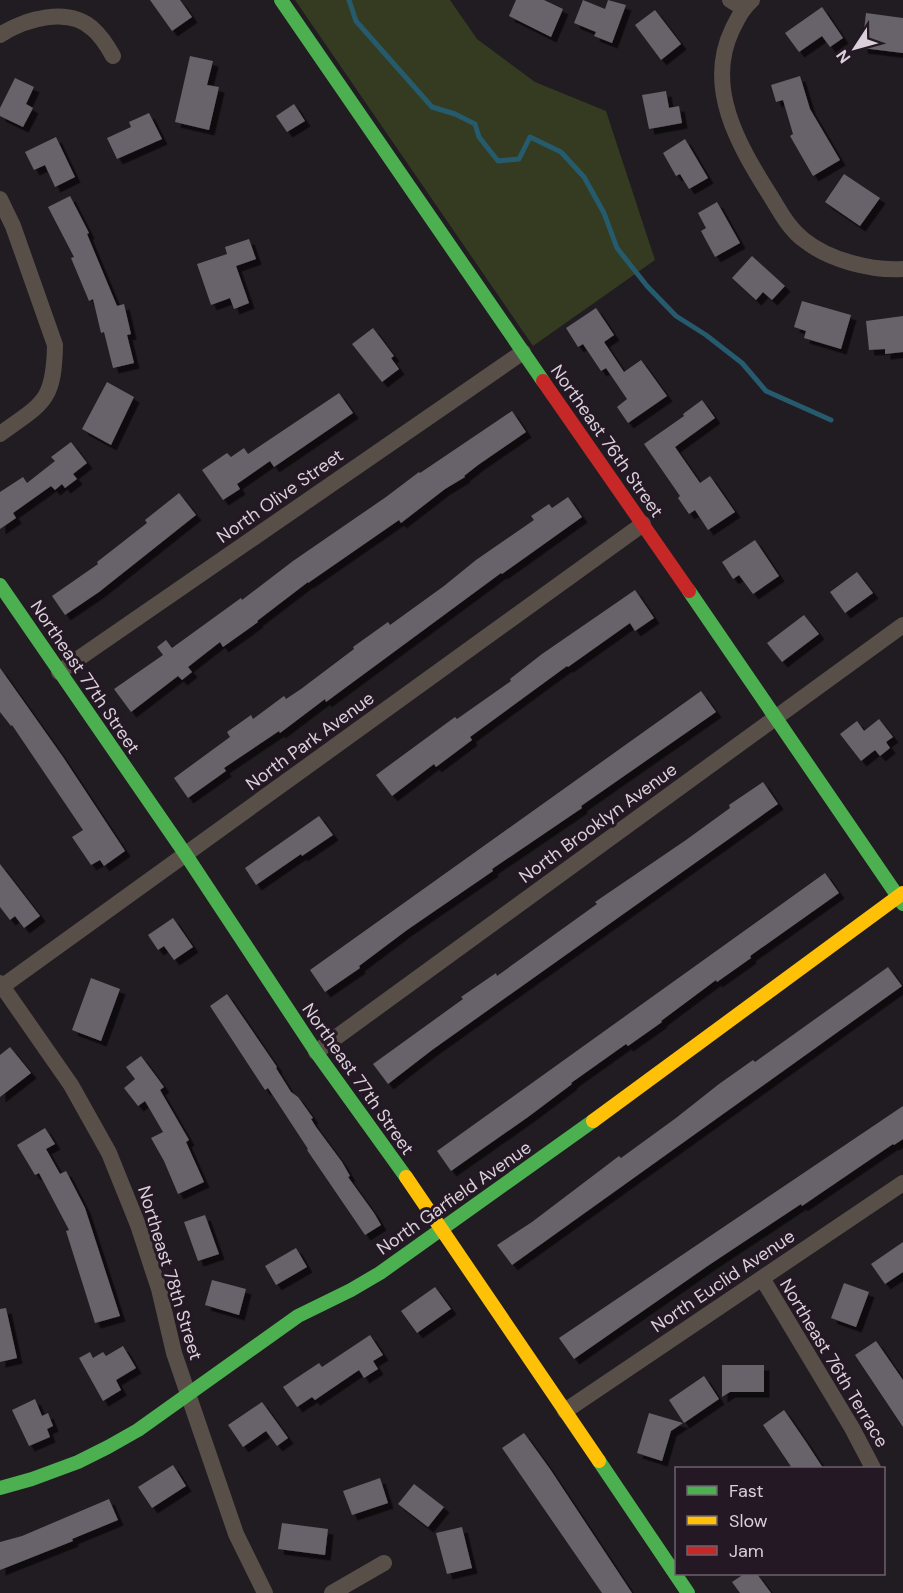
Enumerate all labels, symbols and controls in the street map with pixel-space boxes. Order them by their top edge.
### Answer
north arrow [825,18,885,78]
text: N [831,46,855,67]
street label: Northeast 76th Street [545,360,669,522]
street label: North Olive Street [212,443,348,549]
street label: Northeast 77th Street [25,596,145,758]
street label: North Park Avenue [241,686,379,796]
street label: North Brooklyn Avenue [514,757,682,889]
street label: Northeast 77th Street [297,998,419,1160]
street label: North Garfield Avenue [372,1135,536,1261]
street label: Northeast 78th Street [132,1183,208,1363]
street label: North Euclid Avenue [647,1224,799,1338]
street label: Northeast 76th Terrace [774,1274,894,1452]
legend [675,1467,885,1575]
text: Fast [729,1479,764,1503]
text: Slow [729,1509,768,1533]
text: Jam [729,1539,764,1563]

